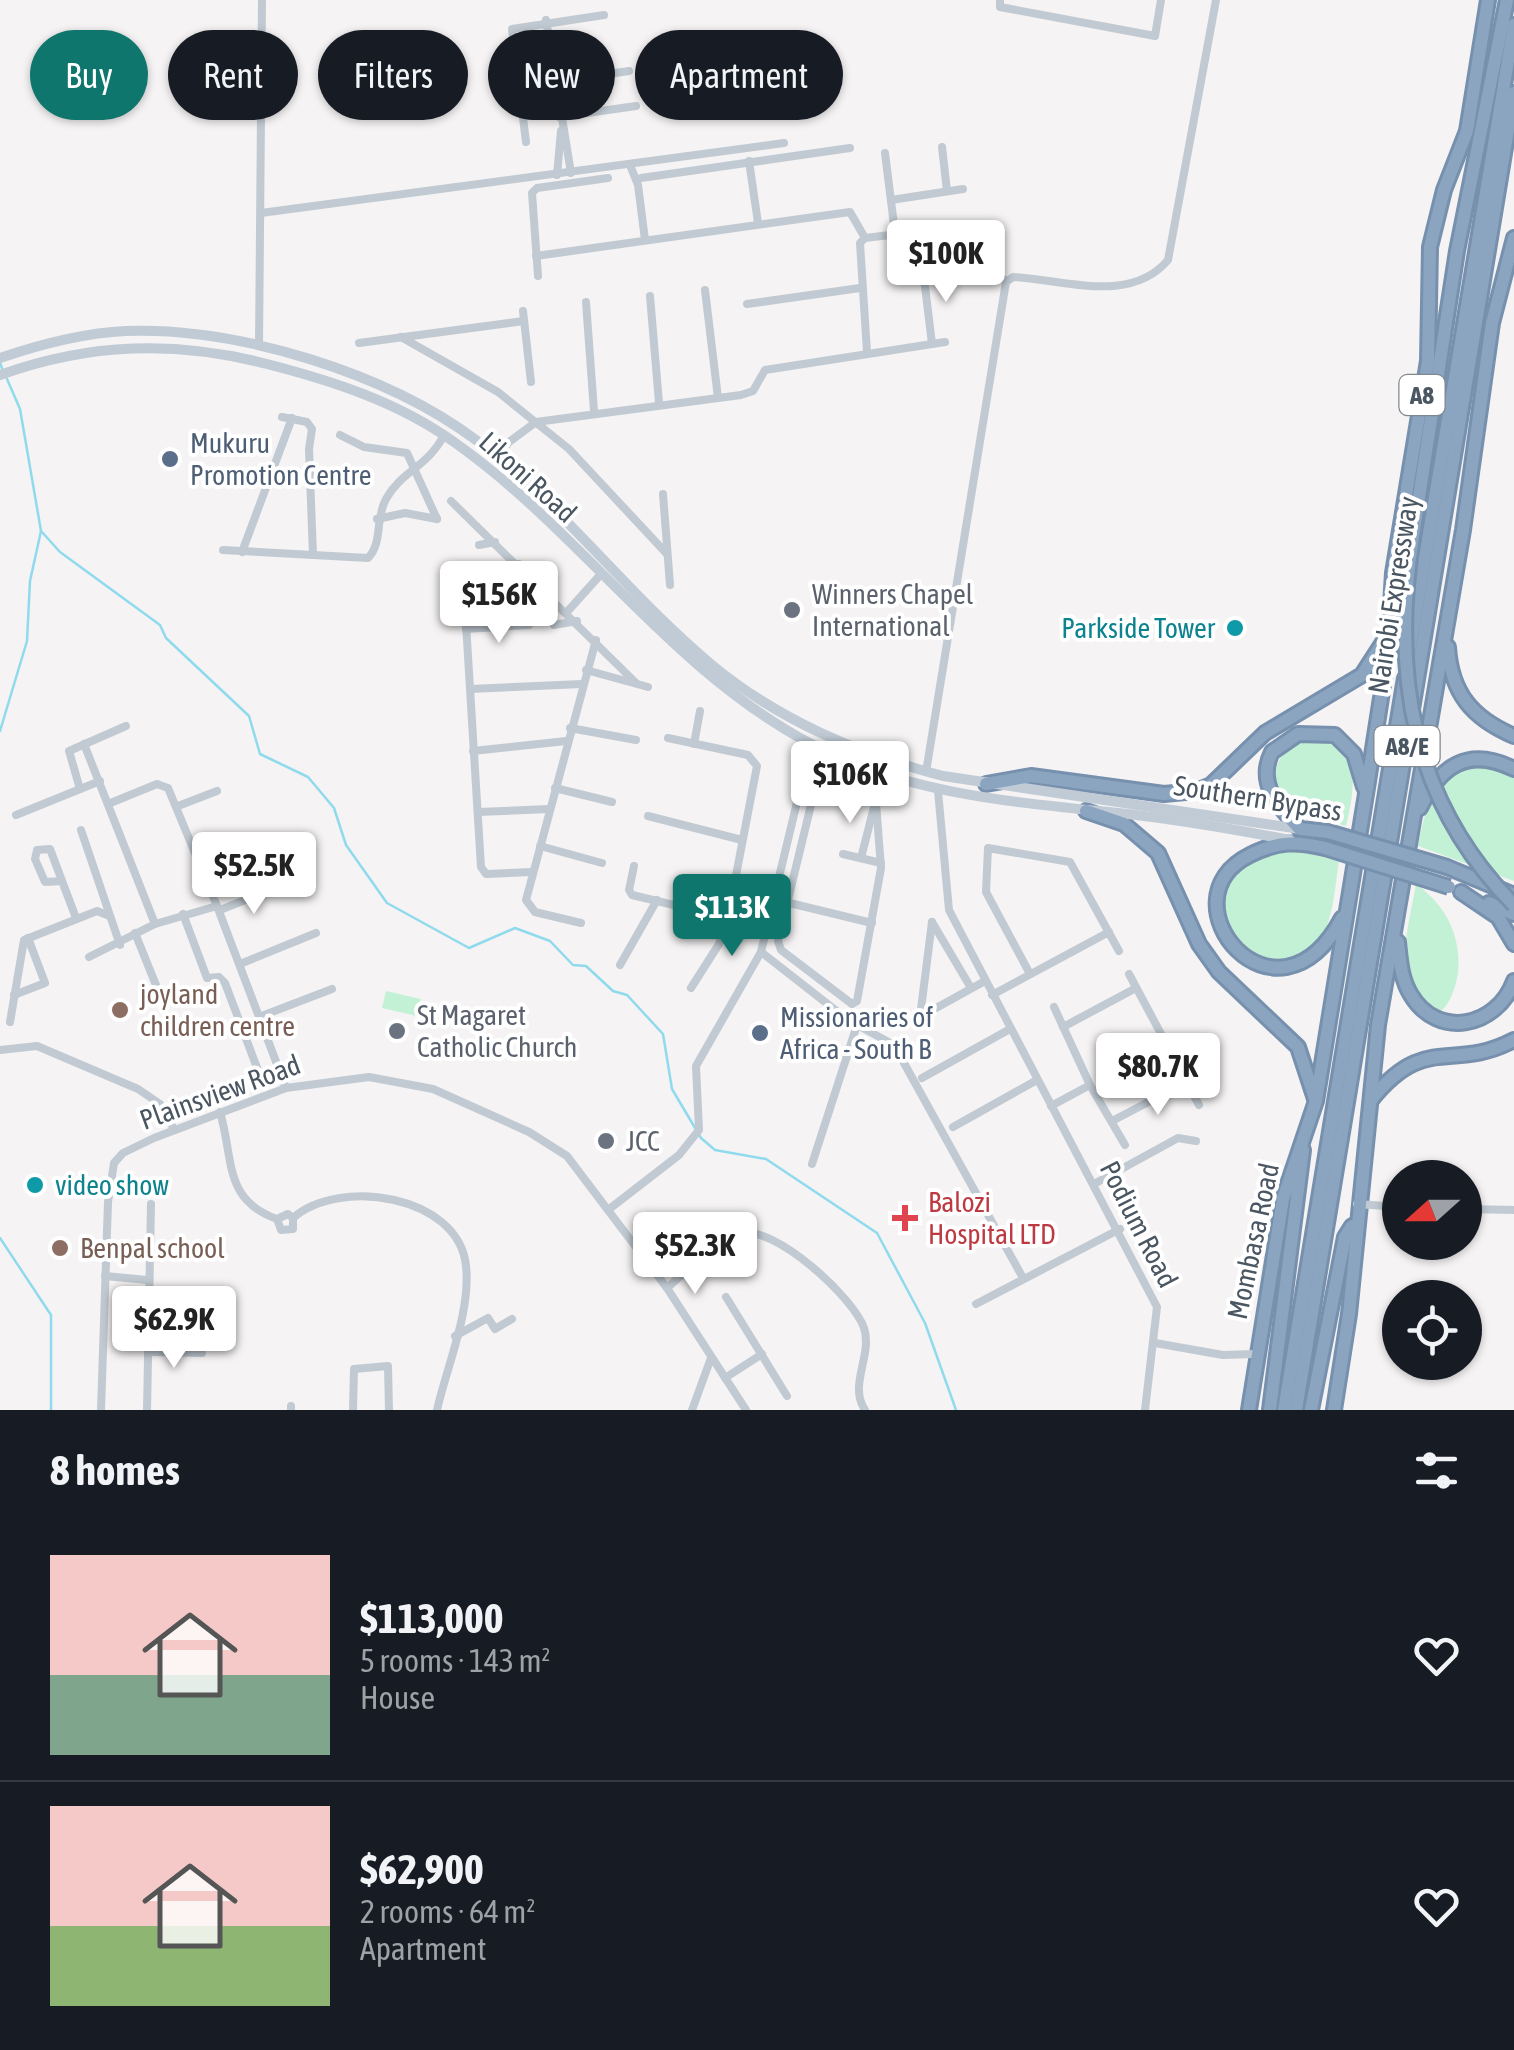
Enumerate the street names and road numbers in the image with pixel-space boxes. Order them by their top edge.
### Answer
road number: A8 [1400,375,1444,415]
street label: Likoni Road [473,425,583,529]
street label: Nairobi Expressway [1362,494,1424,696]
road number: A8/E [1374,726,1440,766]
street label: Southern Bypass [1172,769,1344,827]
street label: Plainsview Road [135,1048,305,1136]
street label: Podium Road [1094,1156,1184,1292]
street label: Mombasa Road [1221,1160,1285,1322]

